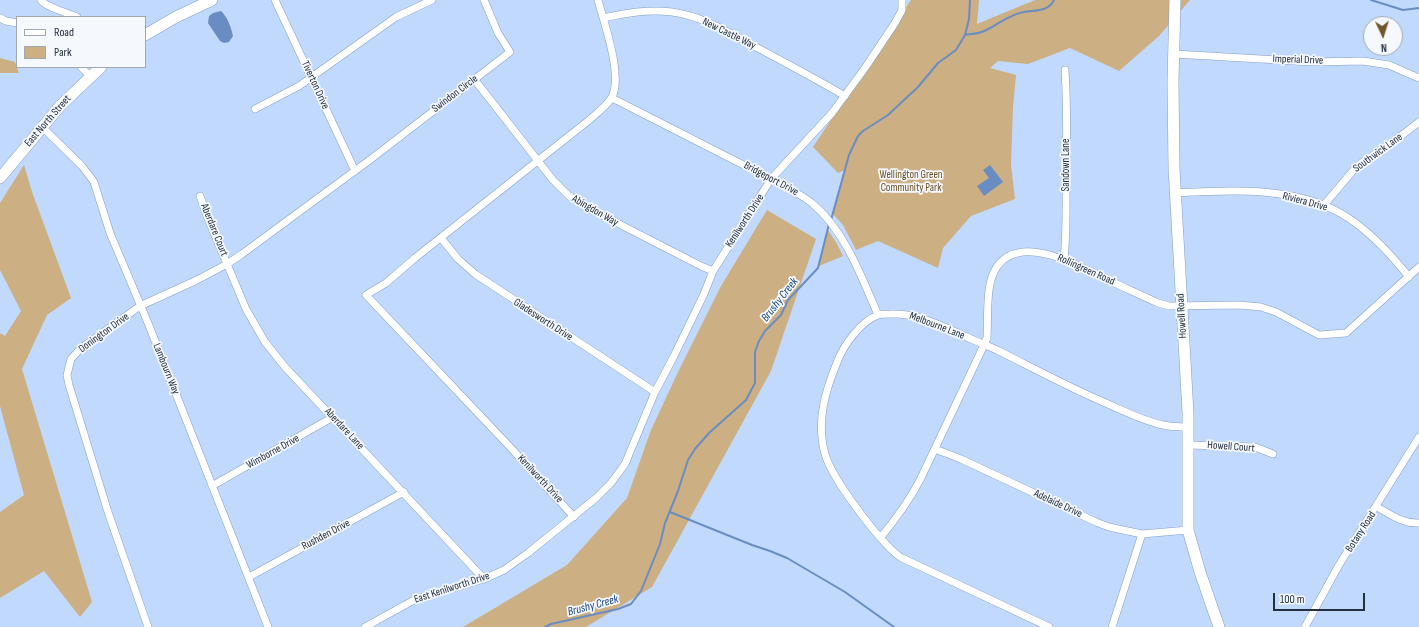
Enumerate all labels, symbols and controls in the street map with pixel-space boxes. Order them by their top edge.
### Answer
street label: New Castle Way [700,15,758,53]
legend [16,16,146,68]
north arrow [1363,16,1403,56]
text: Road [54,25,74,40]
text: N [1380,41,1387,54]
text: Park [54,45,72,60]
street label: Imperial Drive [1272,53,1324,67]
street label: Tiverton Drive [298,59,332,111]
street label: Swindon Circle [429,72,481,116]
street label: East North Street [22,92,74,150]
street label: Southwick Lane [1351,131,1405,175]
street label: Sandown Lane [1059,139,1073,191]
street label: Bridgeport Drive [741,159,801,199]
park label: Wellington Green Community Park [879,168,943,194]
street label: Riviera Drive [1281,190,1329,214]
street label: Abingdon Way [569,192,621,230]
street label: Kenilworth Drive [723,192,767,250]
street label: Aberdare Court [197,202,231,258]
street label: Rollingreen Road [1055,251,1117,289]
water label: Brushy Creek [758,275,802,325]
street label: Howell Road [1174,293,1190,339]
street label: Gladesworth Drive [511,296,575,344]
street label: Melbourne Lane [907,309,967,343]
street label: Donington Drive [76,310,132,356]
street label: Lambourn Way [150,342,182,396]
street label: Aberdare Lane [321,405,367,453]
street label: Wimborne Drive [244,432,302,472]
street label: Howell Court [1207,439,1255,455]
street label: Kenilworth Drive [514,452,566,506]
street label: Adelaide Drive [1032,487,1084,521]
street label: Botany Road [1343,509,1379,555]
street label: Rushden Drive [299,517,353,553]
street label: East Kenilworth Drive [413,570,491,606]
scale bar [1275,585,1367,611]
water label: Brushy Creek [566,592,620,620]
text: 100 m [1280,592,1305,607]

